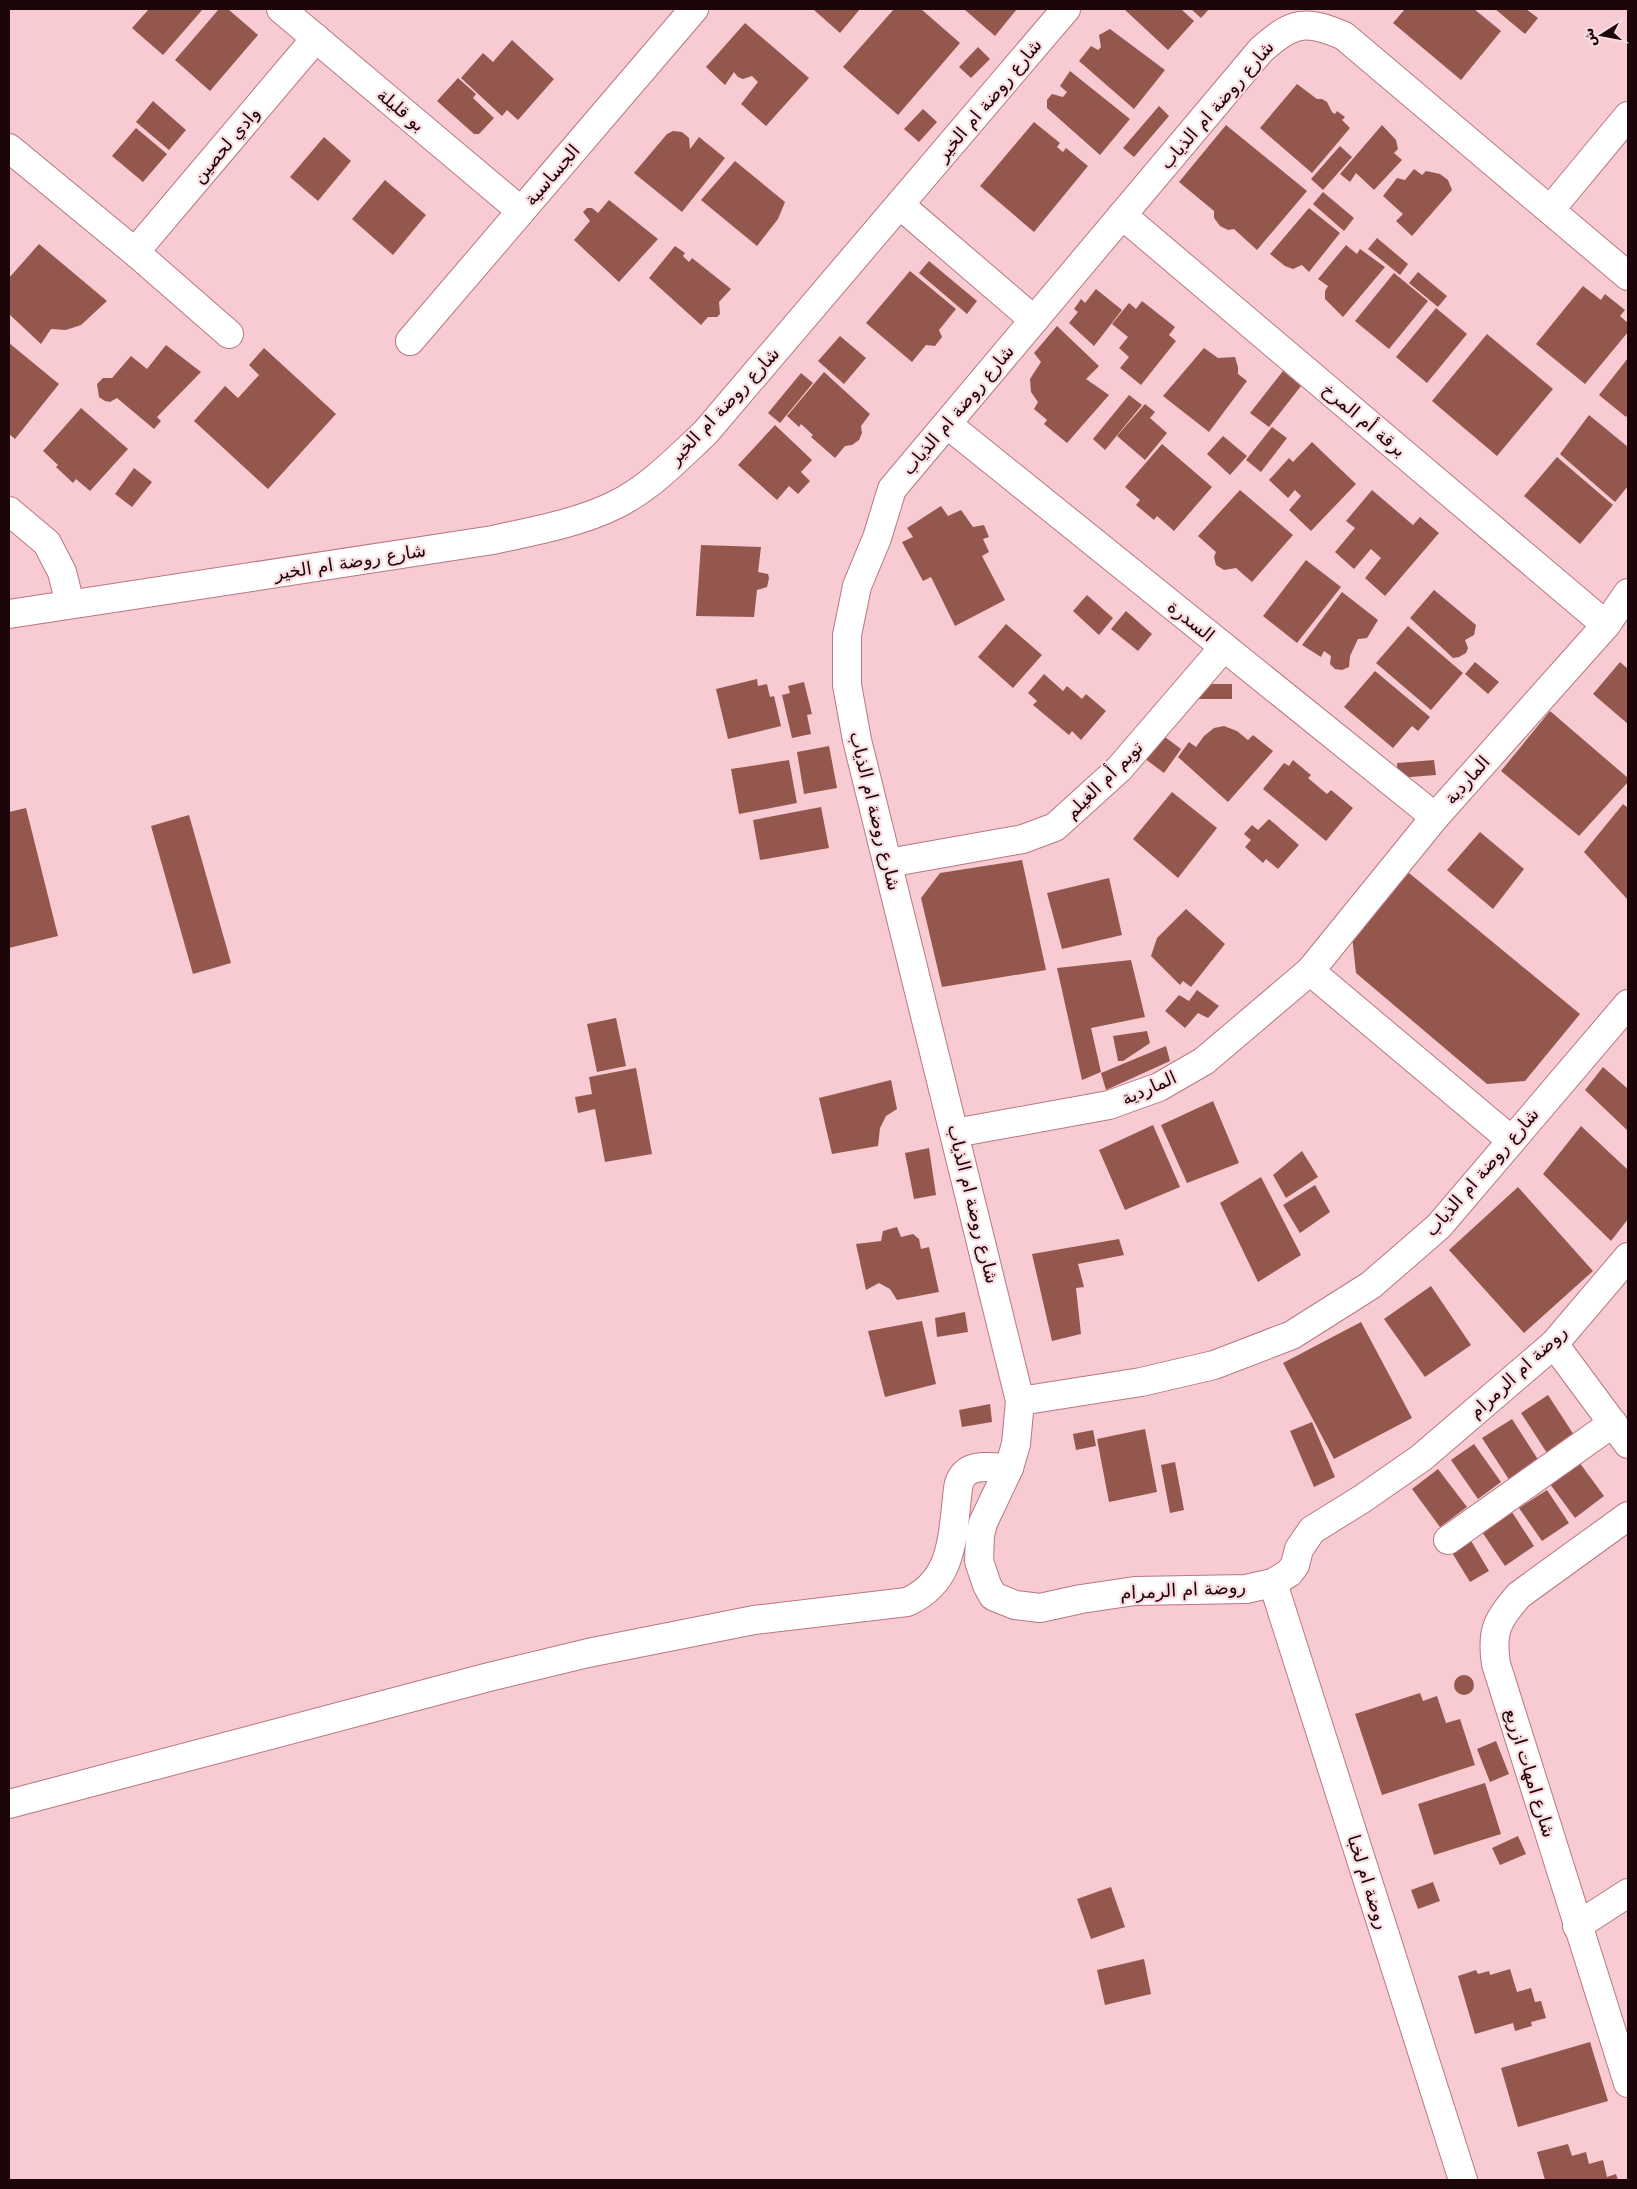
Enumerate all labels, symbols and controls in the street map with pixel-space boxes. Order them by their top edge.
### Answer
north arrow [1577,10,1627,60]
text: ش [1580,26,1599,48]
street label: شارع روضة ام الخير [931,34,1047,166]
street label: شارع روضة ام الذياب [1155,36,1279,174]
street label: بو قليلة [373,84,429,136]
street label: وادي لحصين [188,102,264,188]
street label: الجساسية [519,140,584,209]
street label: شارع روضة ام الذياب [897,340,1019,480]
street label: شارع روضة ام الخير [663,343,784,470]
street label: برقة أم المرخ [1317,378,1411,462]
street label: شارع روضة ام الخير [272,539,427,585]
street label: السدرة [1164,595,1219,646]
street label: شارع روضة ام الذياب [845,729,905,893]
street label: تويم أم الغيلم [1060,736,1148,824]
street label: الماردية [1440,751,1494,808]
street label: الماردية [1118,1066,1179,1109]
street label: شارع روضة ام الذياب [1420,1103,1544,1241]
street label: شارع روضة ام الذياب [943,1122,1003,1286]
street label: روضة ام الرمرام [1464,1321,1572,1423]
street label: روضة ام الرمرام [1119,1576,1247,1604]
street label: شارع امهات ازريع [1500,1706,1560,1840]
street label: روضة ام لخبا [1342,1832,1394,1932]

